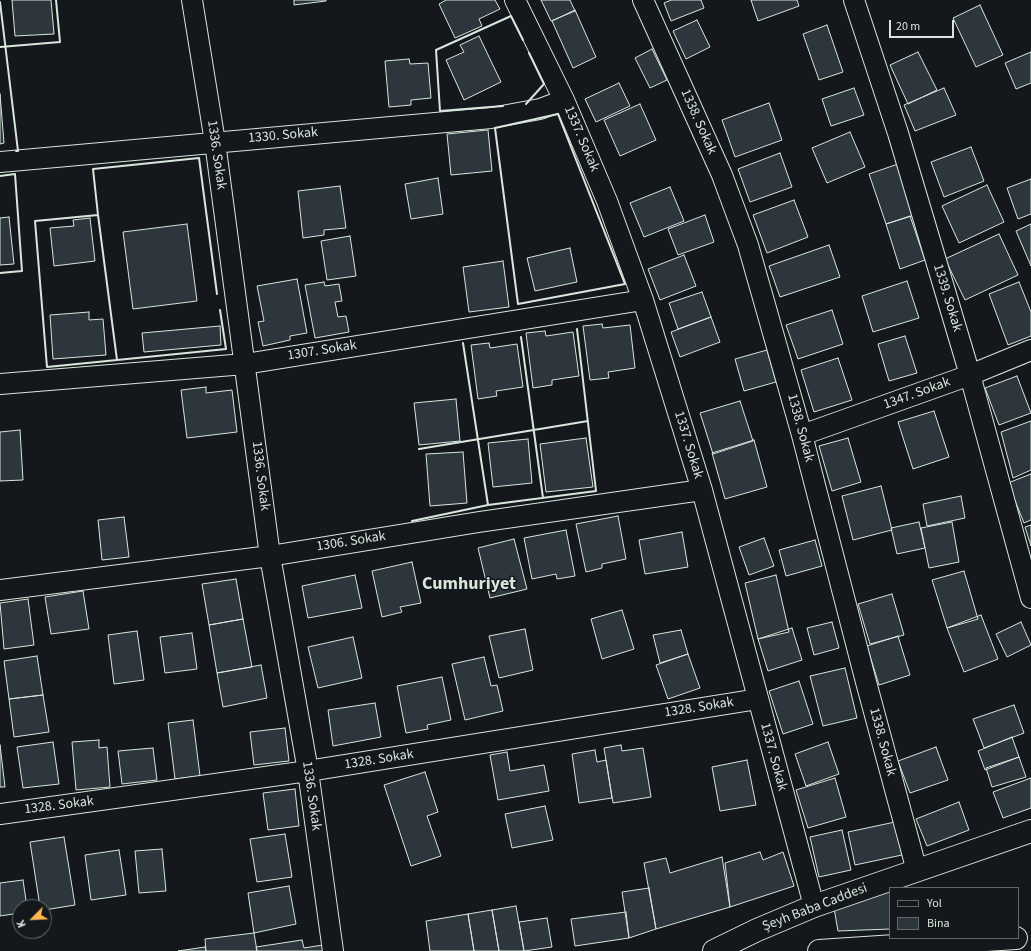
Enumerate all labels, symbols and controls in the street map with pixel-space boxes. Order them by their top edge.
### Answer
scale bar [891,12,956,38]
text: 20 m [896,18,920,35]
street label: 1338. Sokak [676,87,720,157]
street label: 1337. Sokak [560,104,602,174]
street label: 1336. Sokak [203,119,229,191]
street label: 1330. Sokak [247,125,319,147]
street label: 1339. Sokak [929,262,965,334]
street label: 1307. Sokak [286,337,358,365]
street label: 1347. Sokak [881,374,953,414]
street label: 1338. Sokak [783,392,817,464]
street label: 1337. Sokak [670,409,706,481]
street label: 1336. Sokak [247,440,273,512]
street label: 1306. Sokak [315,528,387,556]
district label: Cumhuriyet [422,574,516,596]
street label: 1328. Sokak [663,694,735,722]
street label: 1338. Sokak [865,706,899,778]
street label: 1337. Sokak [756,721,790,793]
street label: 1328. Sokak [343,746,415,774]
street label: 1336. Sokak [298,760,324,832]
street label: 1328. Sokak [23,793,95,819]
street label: Şeyh Baba Caddesi [760,880,870,936]
legend [889,887,1019,939]
text: Yol [927,895,942,912]
north arrow [12,899,52,939]
text: Bina [927,915,950,932]
text: K [13,918,30,930]

